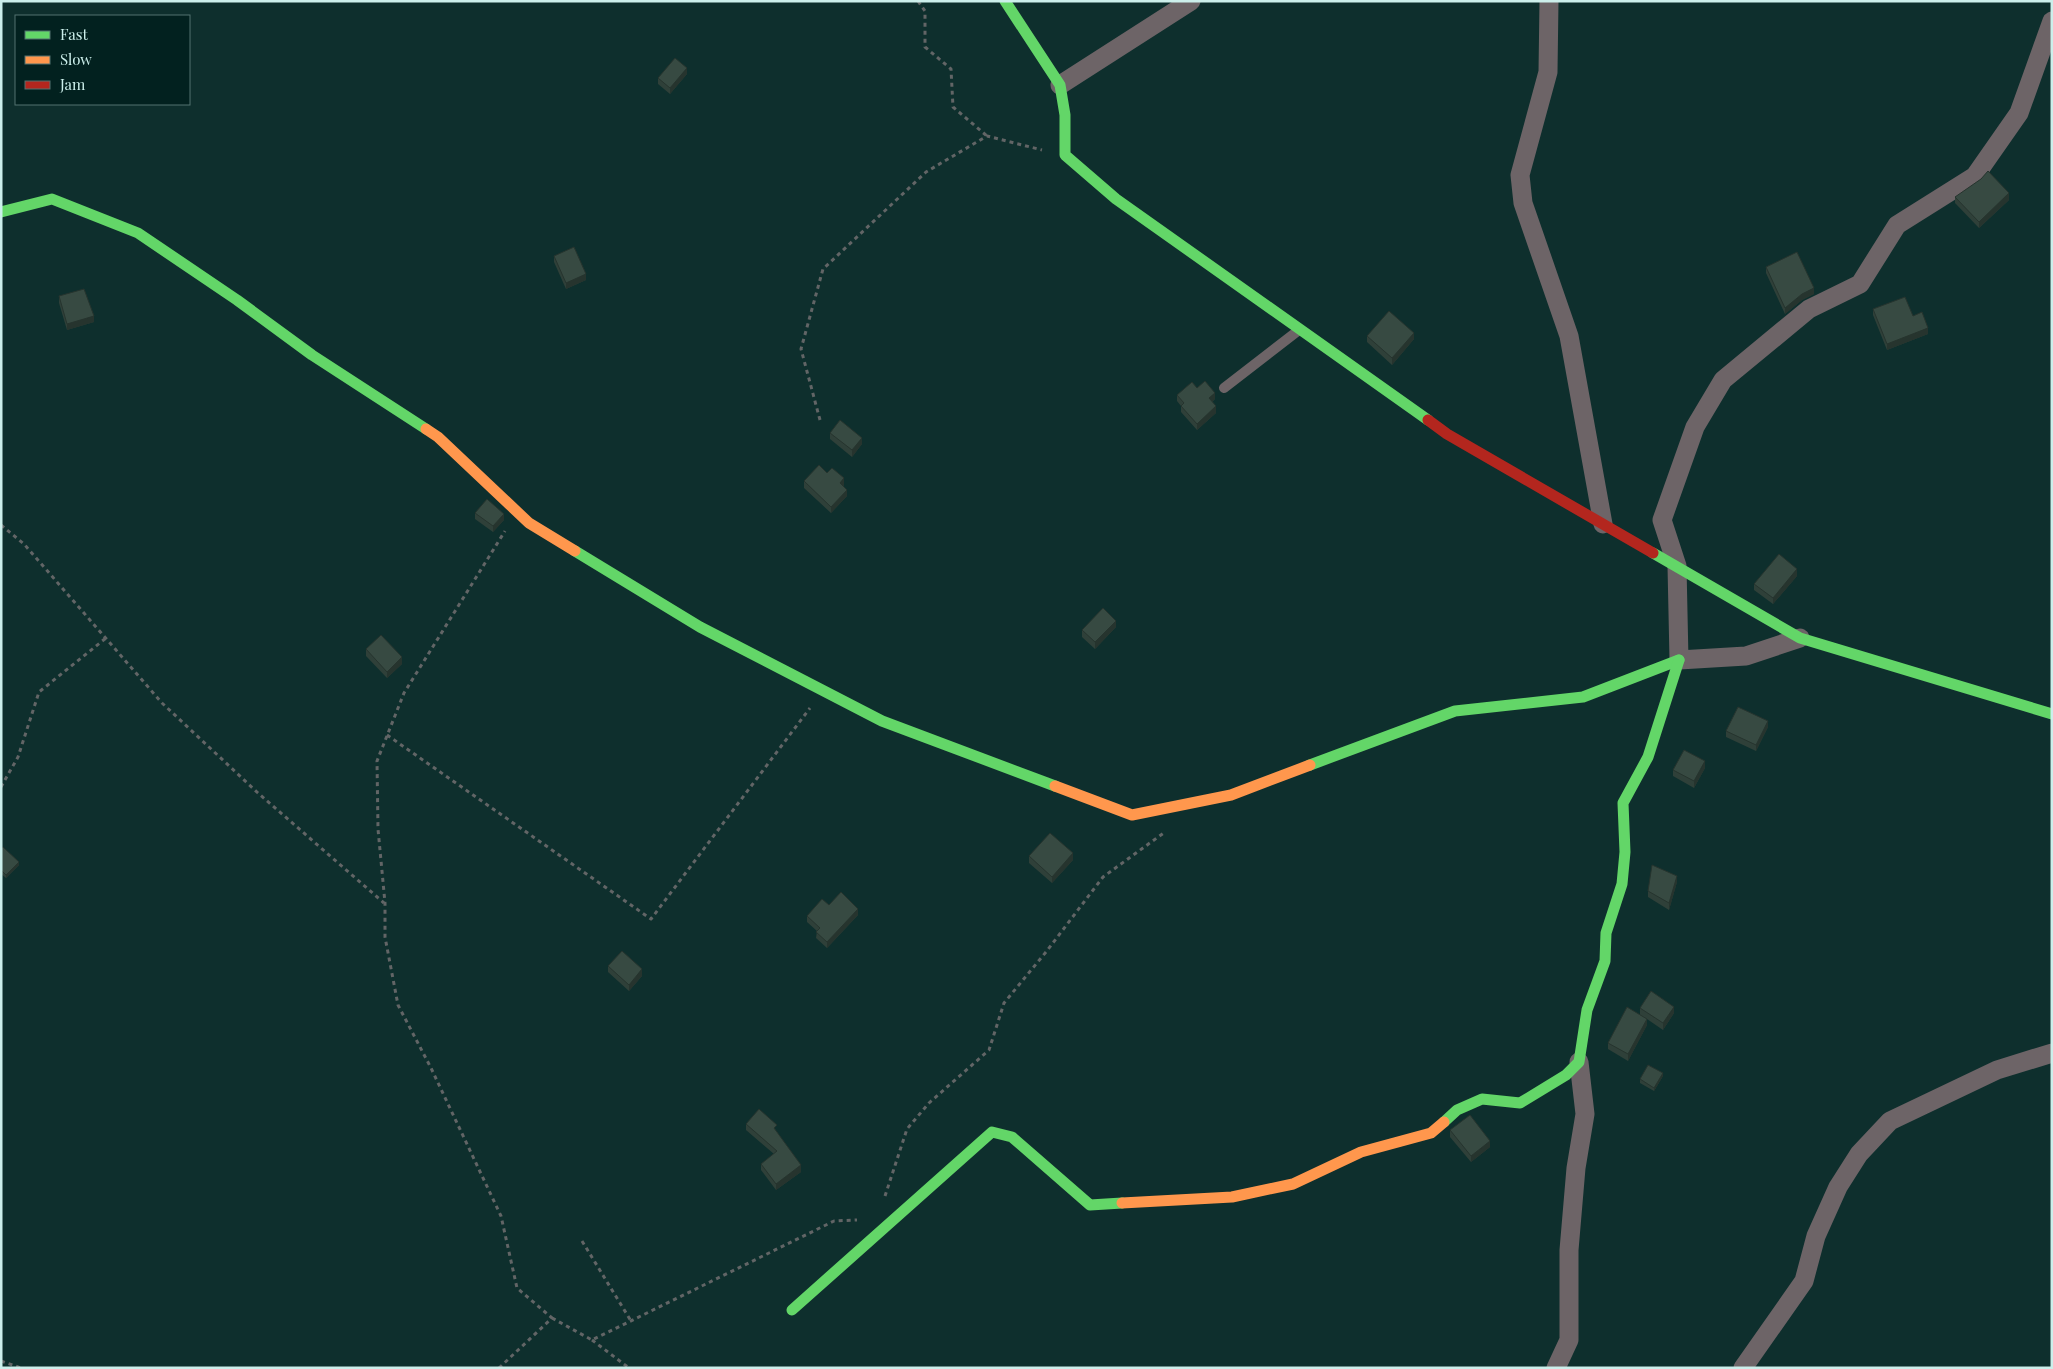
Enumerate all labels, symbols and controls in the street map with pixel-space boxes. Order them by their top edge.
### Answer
legend [15,15,190,105]
text: Fast [60,24,89,44]
text: Slow [60,49,92,69]
text: Jam [59,74,86,94]

